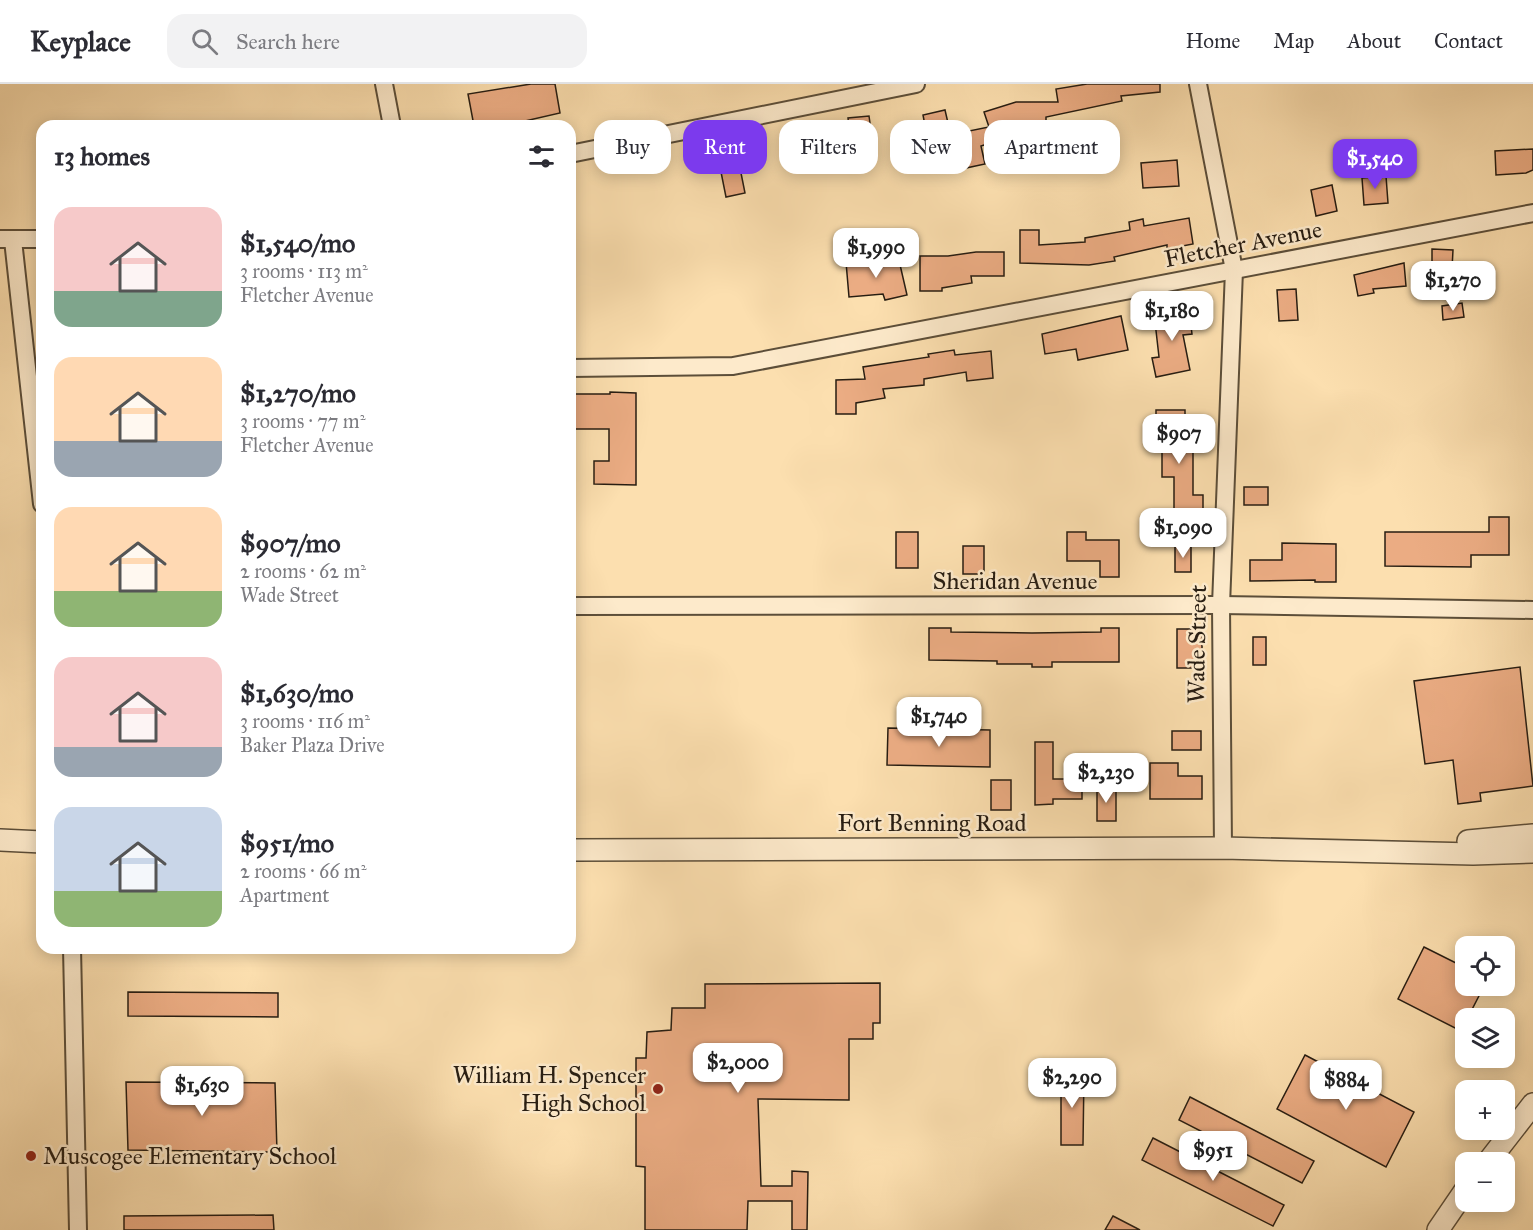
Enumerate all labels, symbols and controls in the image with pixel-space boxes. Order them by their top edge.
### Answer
search box [167,14,587,68]
text: Keyplace [30,24,131,59]
icon: search [188,25,221,58]
text: Search here [236,28,340,55]
text: Home [1185,28,1240,54]
text: Map [1273,28,1314,54]
text: About [1347,28,1401,54]
text: Contact [1434,28,1503,54]
chip: Buy [594,120,671,174]
chip: Rent [683,120,767,174]
chip: Filters [779,120,878,174]
chip: New [890,120,972,174]
chip: Apartment [984,120,1120,174]
pin: $1,540 [1326,139,1424,190]
text: 13 homes [54,140,150,172]
icon: filters [525,140,558,173]
text: $1,540 [1347,146,1403,170]
street label: Fletcher Avenue [1162,214,1324,274]
text: $1,540/mo [240,227,355,259]
pin: $1,990 [827,228,925,279]
icon: home [102,231,174,303]
text: $1,990 [847,235,905,259]
text: 3 rooms · 113 m² [240,259,368,283]
pin: $1,270 [1404,261,1502,312]
text: $1,270 [1425,268,1481,292]
text: Fletcher Avenue [240,283,374,307]
pin: $1,180 [1123,291,1221,342]
text: $1,180 [1144,298,1200,322]
text: $1,270/mo [240,377,356,409]
icon: home [102,381,174,453]
text: 3 rooms · 77 m² [240,409,365,433]
pin: $907 [1143,414,1215,465]
text: $907 [1156,421,1202,445]
text: Fletcher Avenue [240,433,374,457]
pin: $1,090 [1134,508,1232,559]
text: $1,090 [1153,515,1213,539]
text: $907/mo [240,527,340,559]
icon: home [102,531,174,603]
text: 2 rooms · 62 m² [240,559,366,583]
street label: Sheridan Avenue [933,566,1097,596]
text: Wade Street [240,583,339,607]
street label: Wade Street [1181,584,1213,704]
text: $1,630/mo [240,677,354,709]
icon: home [102,681,174,753]
pin: $1,740 [890,697,988,748]
text: $1,740 [911,704,967,728]
text: 3 rooms · 116 m² [240,709,370,733]
text: Baker Plaza Drive [240,733,384,757]
pin: $2,230 [1057,753,1155,804]
text: $2,230 [1078,760,1134,784]
street label: Fort Benning Road [838,808,1026,838]
text: $951/mo [240,827,334,859]
icon: home [102,831,174,903]
text: 2 rooms · 66 m² [240,859,366,883]
text: Apartment [240,883,329,907]
map controls [1455,936,1515,1212]
button: locate [1455,936,1515,996]
button: layers [1455,1008,1515,1068]
pin: $2,000 [689,1043,787,1094]
text: $2,000 [707,1050,769,1074]
pin: $2,290 [1023,1058,1121,1109]
place label: William H. Spencer High School [453,1060,647,1118]
pin: $884 [1310,1060,1382,1111]
text: $2,290 [1042,1065,1102,1089]
pin: $1,630 [153,1066,251,1117]
text: $884 [1324,1067,1368,1091]
text: $1,630 [175,1073,229,1097]
button: + [1455,1080,1515,1140]
marker: William H. Spencer High School [651,1082,665,1096]
pin: $951 [1177,1131,1249,1182]
text: $951 [1193,1138,1233,1162]
place label: Muscogee Elementary School [43,1141,337,1171]
marker: Muscogee Elementary School [24,1149,38,1163]
button: − [1455,1152,1515,1212]

